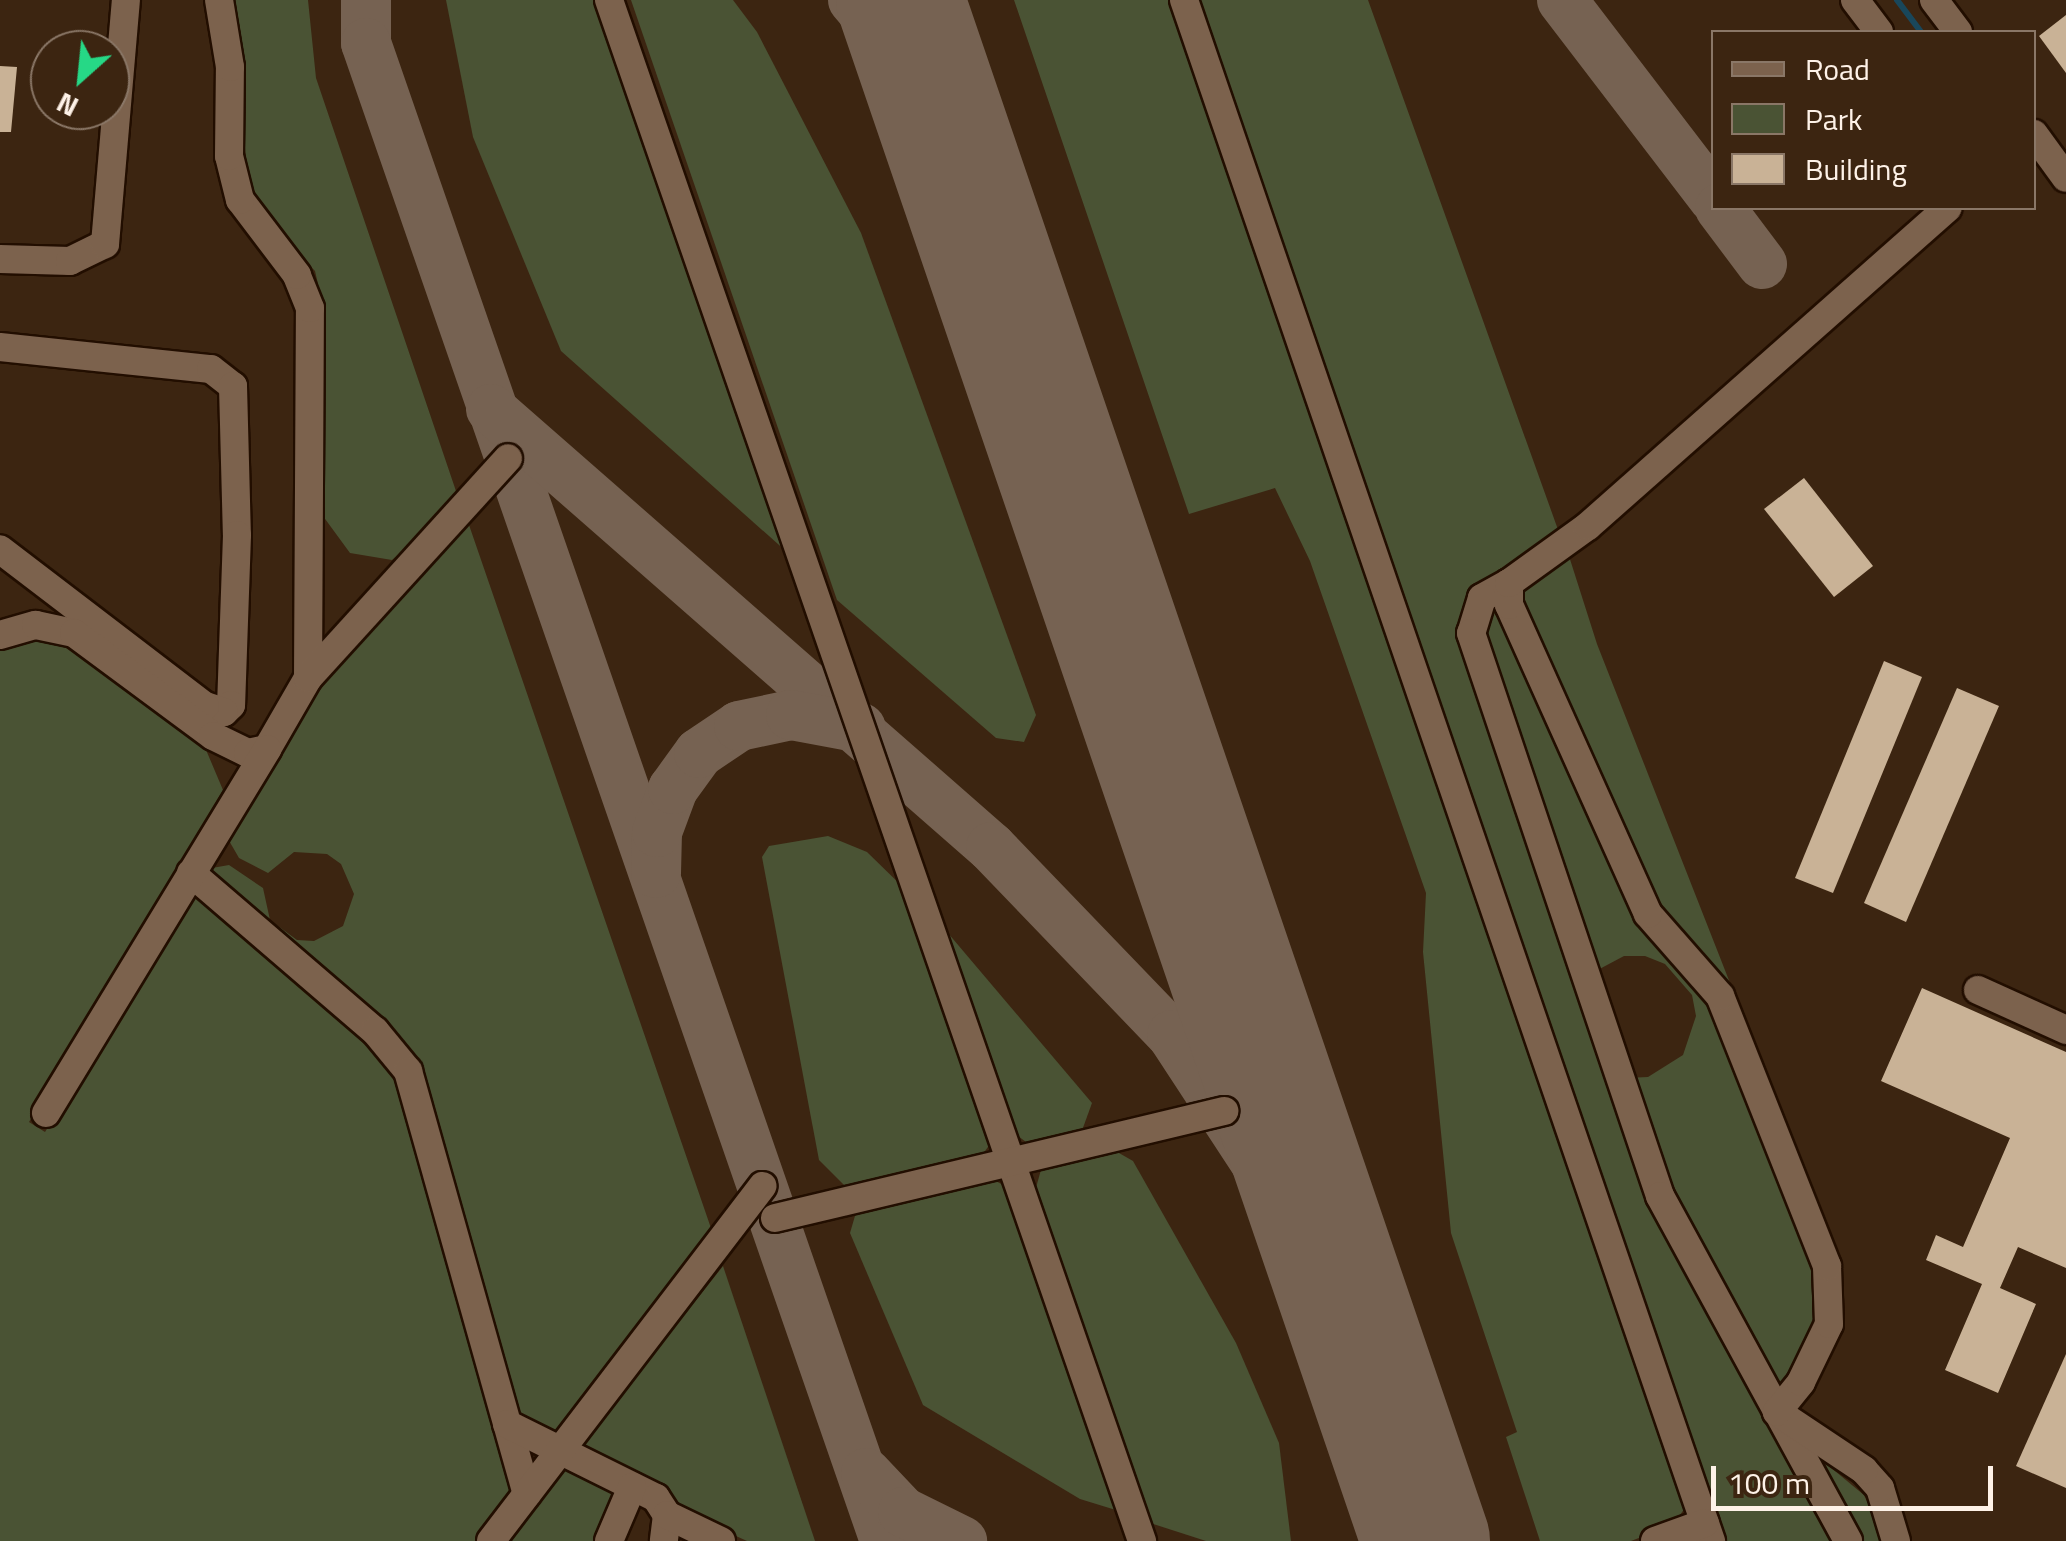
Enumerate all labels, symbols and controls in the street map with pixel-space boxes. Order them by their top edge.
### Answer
north arrow [30,30,130,130]
legend [1711,30,2036,210]
text: Road [1805,46,1870,92]
text: N [49,82,85,129]
text: Park [1805,96,1862,142]
text: Building [1805,146,1907,192]
scale bar [1716,1446,1998,1508]
text: 100 m [1728,1460,1810,1506]

